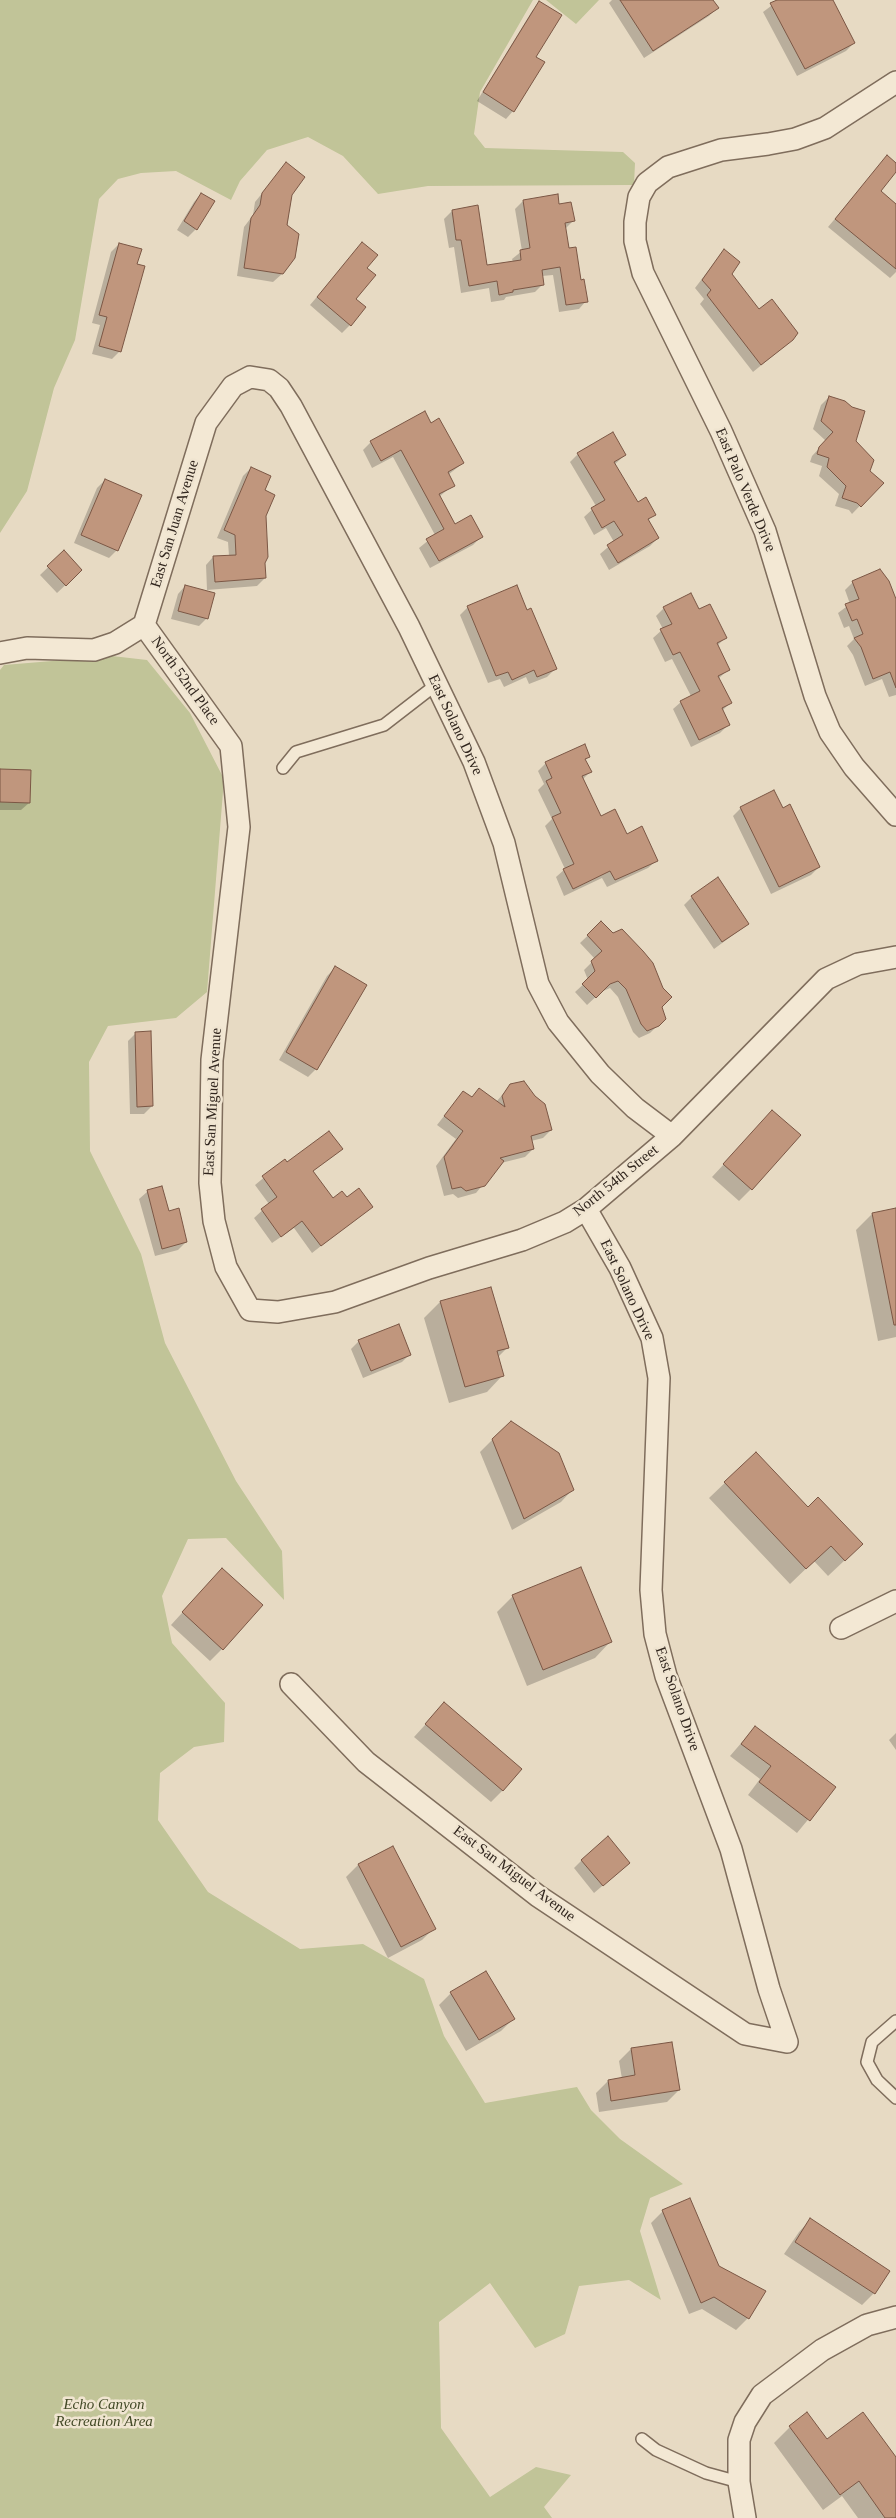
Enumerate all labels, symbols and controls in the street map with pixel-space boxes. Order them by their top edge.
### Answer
street label: East Palo Verde Drive [711,425,779,555]
street label: East San Juan Avenue [147,458,203,590]
street label: North 52nd Place [147,633,223,729]
street label: East Solano Drive [424,672,486,778]
street label: East San Miguel Avenue [200,1027,226,1177]
street label: North 54th Street [570,1141,662,1221]
street label: East Solano Drive [596,1237,658,1343]
street label: East Solano Drive [651,1644,703,1754]
street label: East San Miguel Avenue [449,1822,579,1926]
park label: Echo Canyon Recreation Area [55,2396,153,2431]

